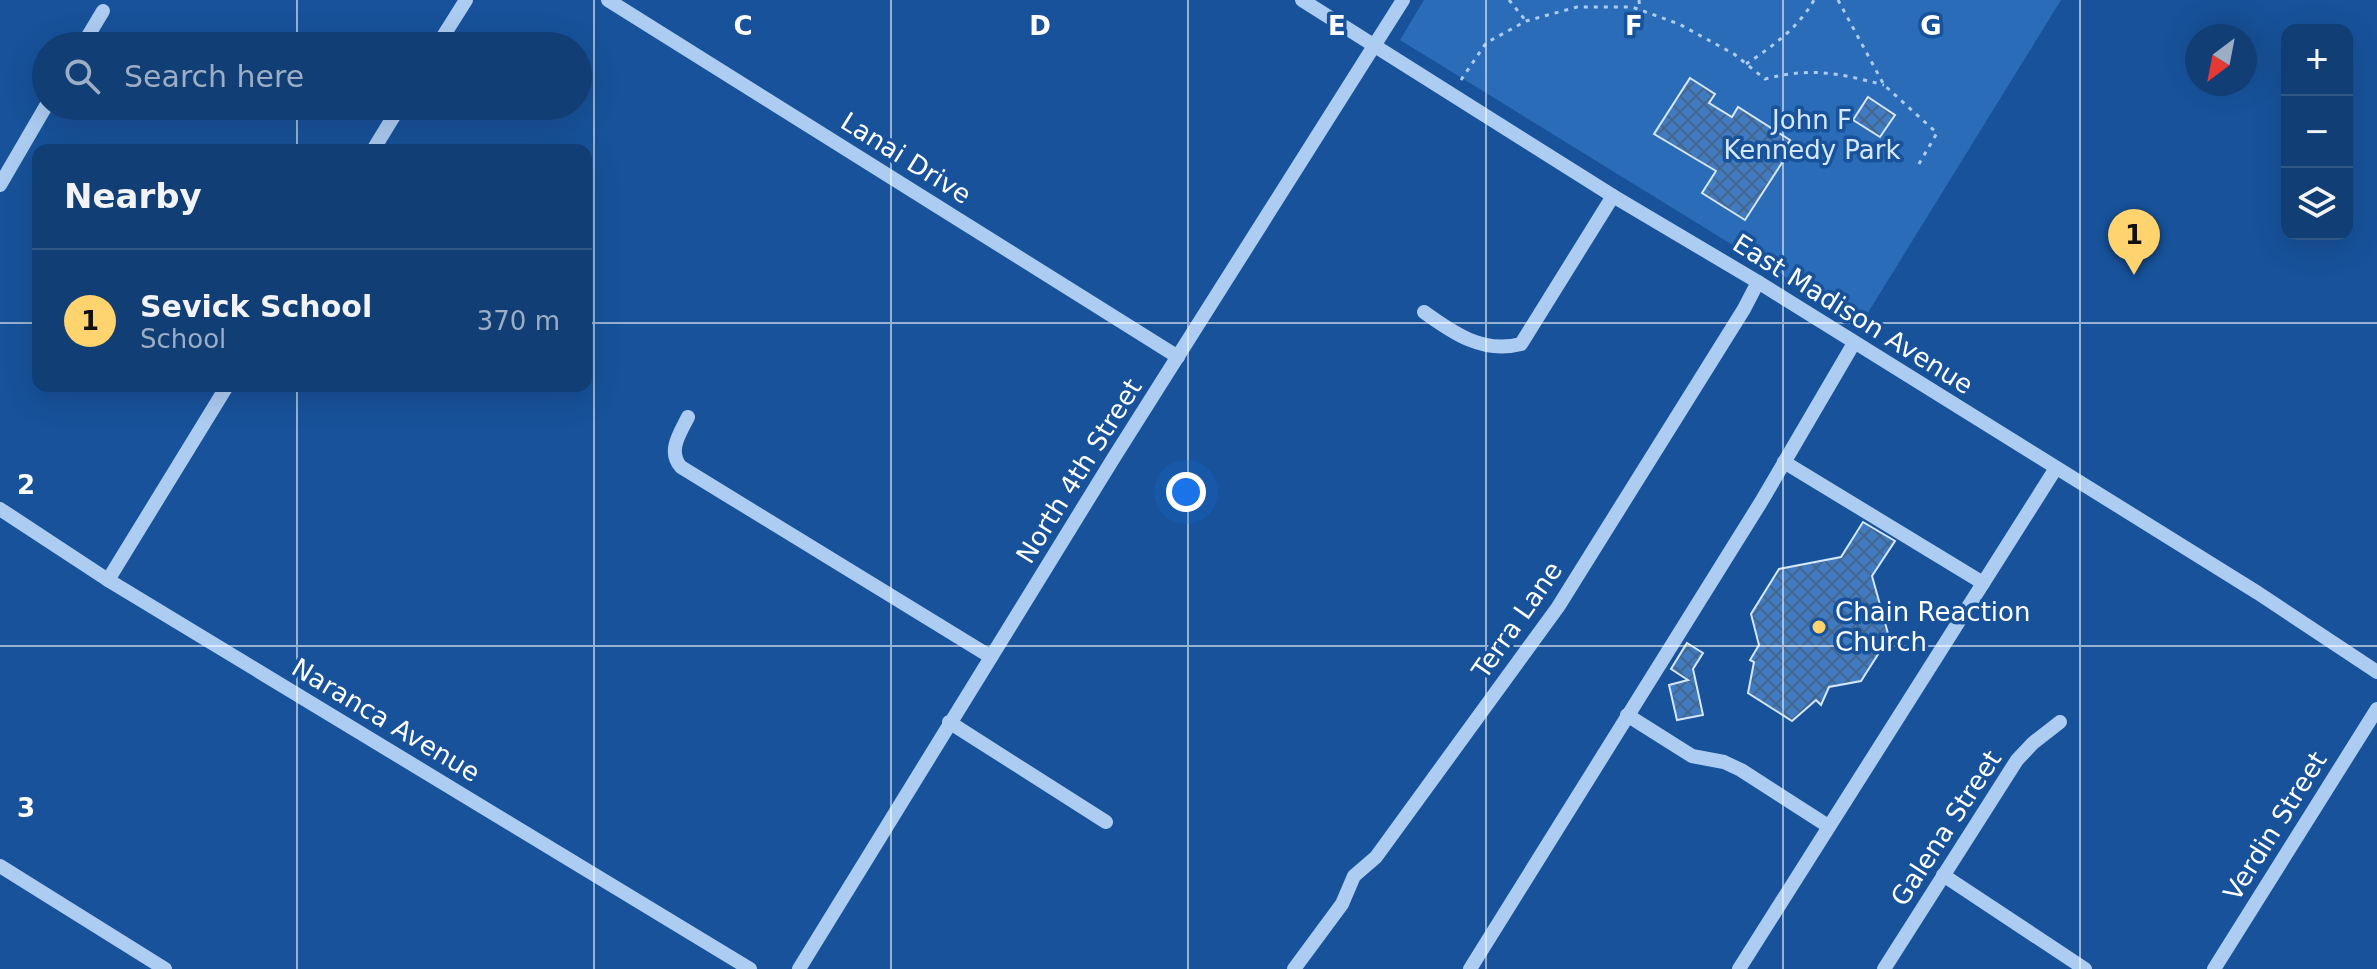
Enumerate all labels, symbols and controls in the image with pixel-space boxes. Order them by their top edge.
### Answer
text: C [733,11,753,41]
text: D [1029,11,1051,41]
text: E [1328,11,1346,41]
text: F [1625,11,1643,41]
text: G [1920,11,1942,41]
north arrow [2185,24,2257,96]
map controls [2281,24,2353,240]
button: + [2281,24,2353,96]
search box [32,32,592,120]
icon: search [60,54,104,98]
text: Search here [124,59,304,94]
button: − [2281,96,2353,168]
park label: John F Kennedy Park [1723,105,1901,165]
street label: Lanai Drive [835,106,977,210]
button: layers [2281,168,2353,240]
text: Nearby [64,176,202,216]
pin: 1 [2108,209,2160,275]
street label: East Madison Avenue [1727,228,1979,400]
text: Sevick School [140,289,372,324]
text: 1 [81,306,99,336]
text: 370 m [477,306,560,336]
text: School [140,324,226,354]
street label: North 4th Street [1010,373,1148,569]
text: 2 [17,470,35,500]
your location [1166,472,1206,512]
street label: Terra Lane [1465,556,1568,685]
place label: Chain Reaction Church [1835,597,2030,657]
marker: Chain Reaction Church [1810,618,1828,636]
street label: Naranca Avenue [287,652,485,788]
street label: Galena Street [1885,745,2007,911]
street label: Verdin Street [2217,746,2333,906]
text: 3 [17,793,35,823]

